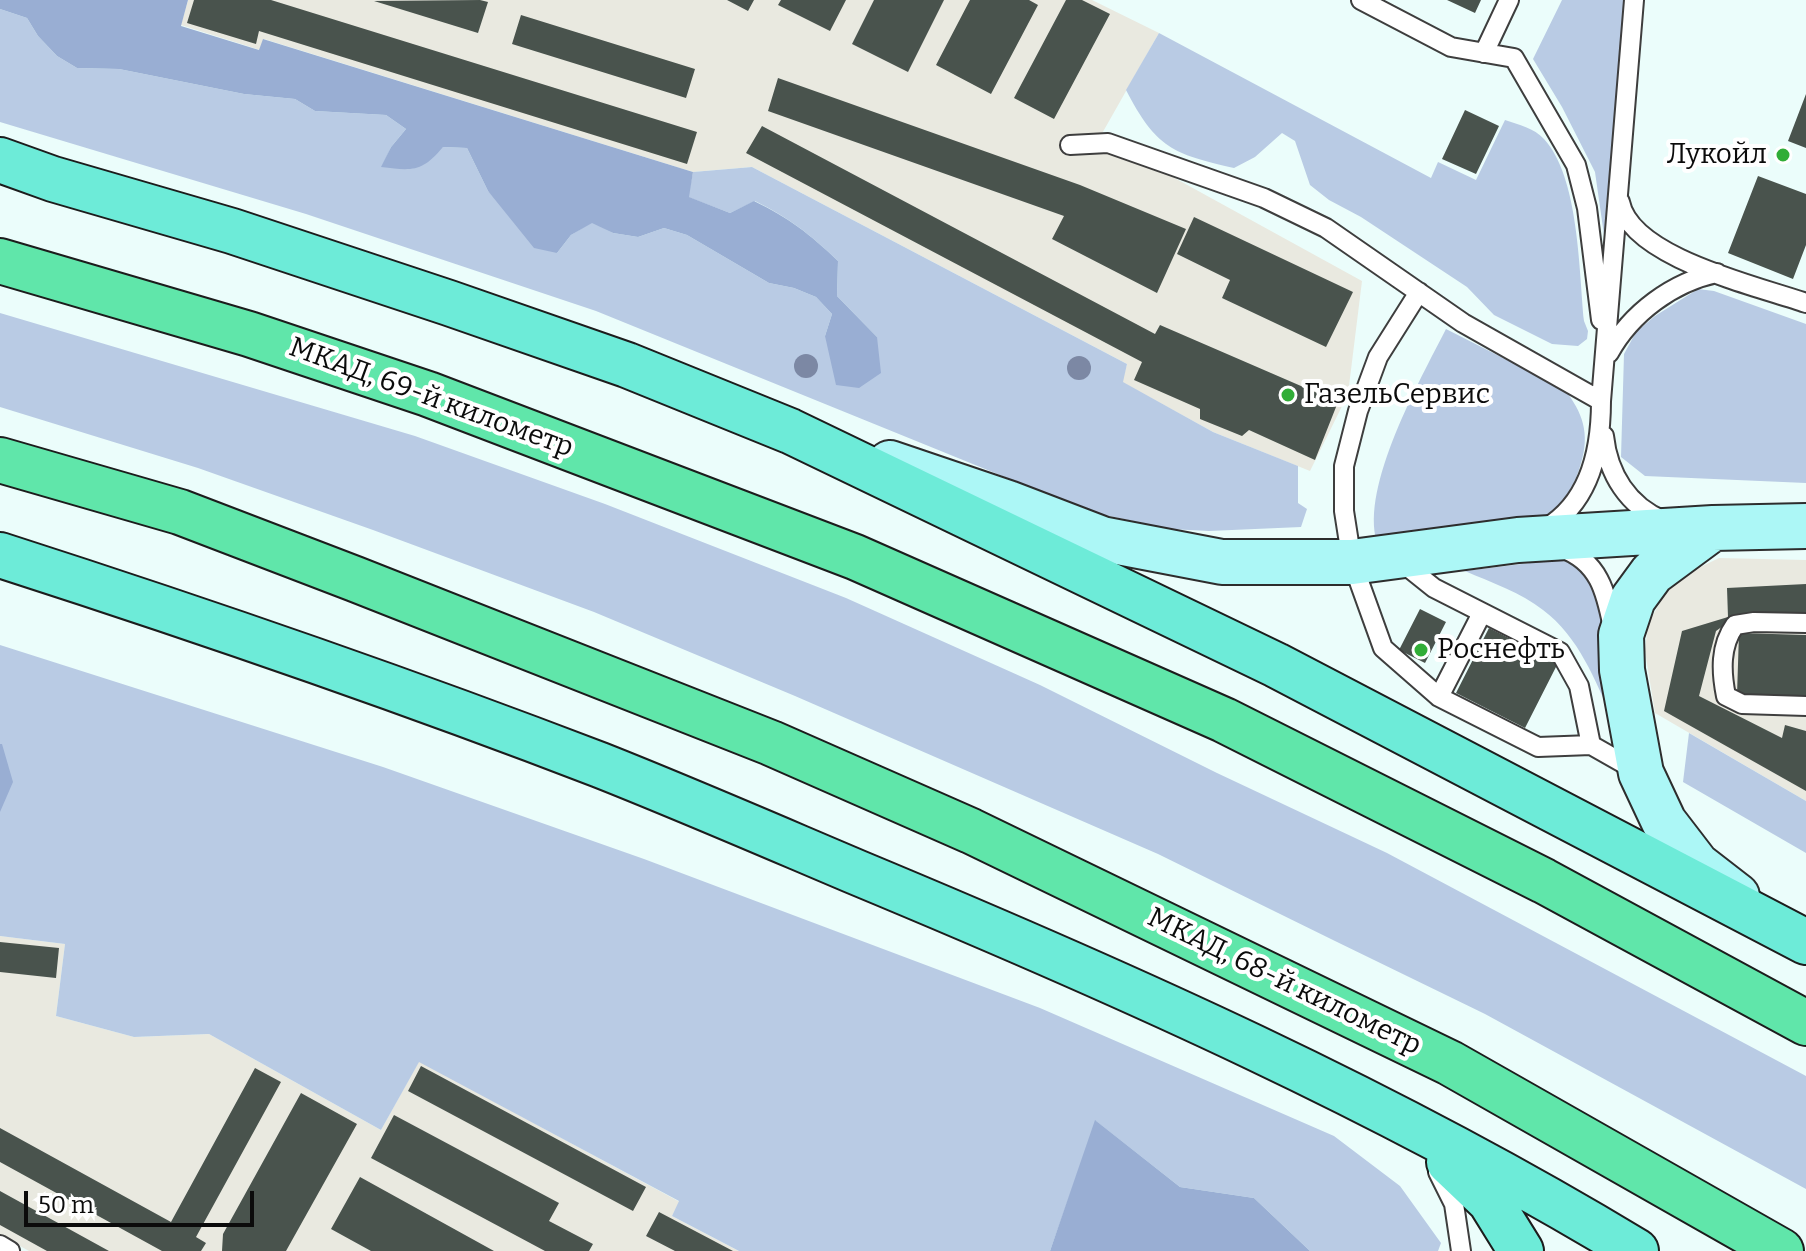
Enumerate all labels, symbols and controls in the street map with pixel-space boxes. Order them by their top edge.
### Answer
place label: Лукойл [1667,138,1767,172]
marker: Лукойл [1774,146,1792,164]
street label: МКАД, 69-й километр [284,331,578,465]
place label: ГазельСервис [1304,378,1490,412]
marker: ГазельСервис [1279,386,1297,404]
place label: Роснефть [1437,633,1565,667]
marker: Роснефть [1412,641,1430,659]
street label: МКАД, 68-й километр [1142,901,1426,1063]
scale bar [28,1175,258,1225]
text: 50 m [38,1191,94,1219]

